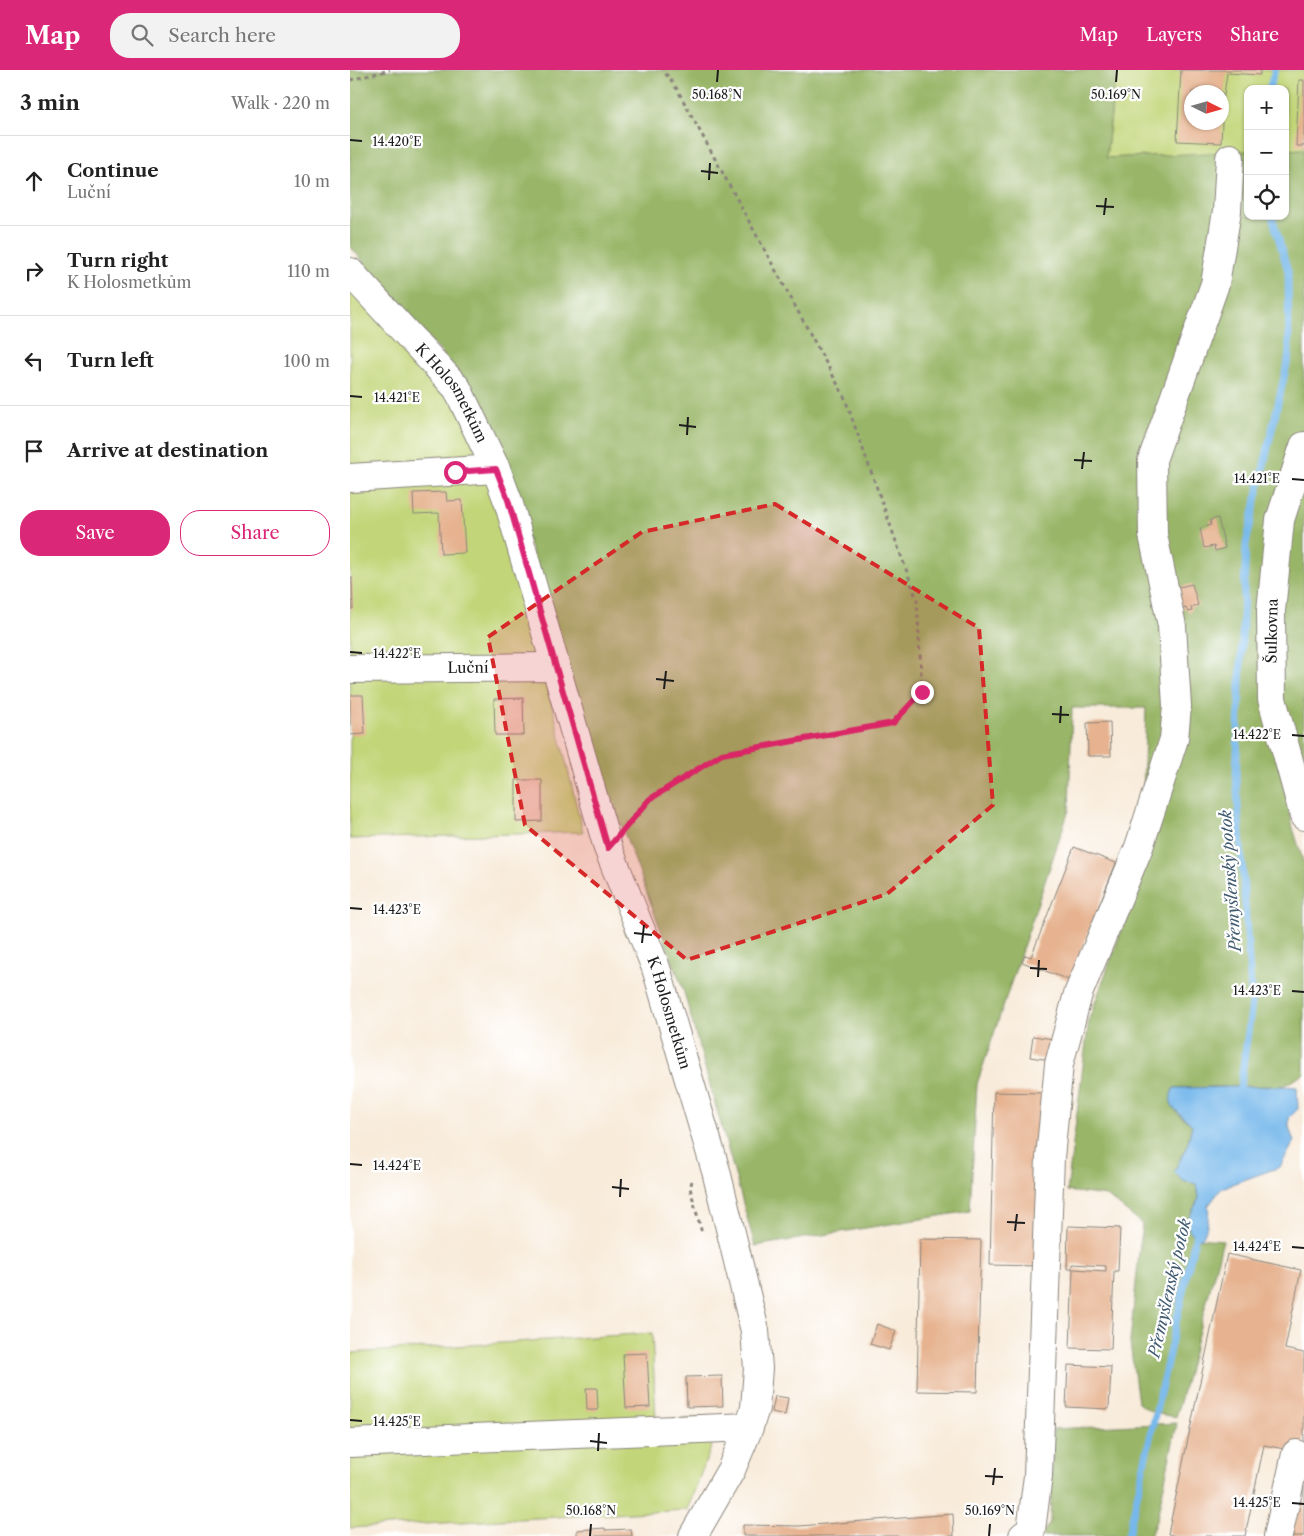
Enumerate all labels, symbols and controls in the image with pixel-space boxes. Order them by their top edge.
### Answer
search box [110,13,460,58]
text: Map [25,21,80,50]
icon: search [128,21,156,49]
text: Search here [168,24,276,47]
text: Map [1080,24,1118,46]
text: Layers [1146,24,1202,46]
text: Share [1230,24,1279,46]
north arrow [1184,85,1229,130]
map controls [1244,85,1289,220]
button: + [1244,85,1289,130]
text: 50.168°N [692,87,742,102]
text: 50.169°N [1091,87,1141,102]
text: 3 min [20,90,80,115]
text: Walk · 220 m [231,93,330,113]
button: − [1244,130,1289,175]
text: 14.420°E [373,134,421,149]
text: Continue [67,159,159,182]
icon: ahead [20,167,48,195]
text: 10 m [294,171,330,191]
button: locate [1244,175,1289,220]
text: Luční [67,182,111,202]
text: Turn right [67,249,168,272]
icon: right [20,257,48,285]
text: 110 m [287,261,330,281]
text: K Holosmetkům [67,272,192,292]
street label: K Holosmetkům [412,339,492,446]
icon: left [20,347,48,375]
text: Turn left [67,349,154,372]
text: 100 m [284,351,330,371]
text: 14.421°E [374,390,420,405]
icon: arrive [20,437,48,465]
text: Arrive at destination [67,439,268,462]
route start [444,461,467,484]
text: 14.421°E [1234,471,1280,486]
button: Save [20,510,170,556]
button: Share [180,510,330,556]
street label: Šulkovna [1261,598,1282,664]
text: 14.422°E [373,646,421,661]
street label: Luční [447,658,489,677]
route end [911,681,934,704]
text: 14.422°E [1233,727,1281,742]
water label: Přemyšlenský potok [1215,809,1245,954]
text: 14.423°E [373,902,421,917]
street label: K Holosmetkům [643,953,695,1071]
text: 14.423°E [1233,983,1281,998]
text: 14.424°E [373,1158,421,1173]
water label: Přemyšlenský potok [1143,1216,1195,1361]
text: 14.424°E [1233,1239,1281,1254]
text: 14.425°E [373,1414,421,1429]
text: 14.425°E [1233,1495,1281,1510]
text: 50.168°N [566,1503,616,1518]
text: 50.169°N [965,1503,1015,1518]

